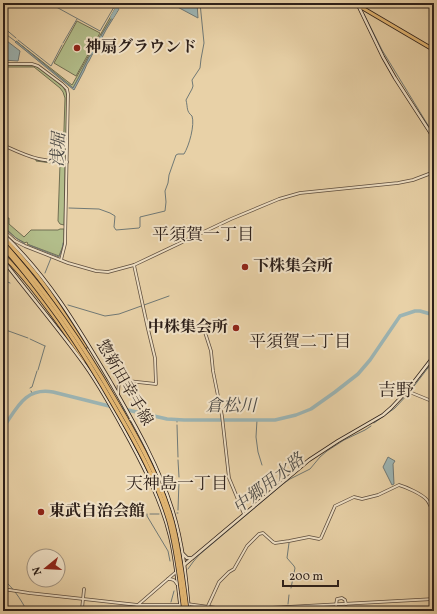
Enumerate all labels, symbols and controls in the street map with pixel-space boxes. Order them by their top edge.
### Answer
place label: 神扇グラウンド [85,37,197,59]
marker: 神扇グラウンド [72,43,82,53]
water label: 浅堀 [47,129,72,168]
district label: 平須賀一丁目 [152,224,254,247]
place label: 下株集会所 [253,256,333,278]
marker: 下株集会所 [240,262,250,272]
place label: 中株集会所 [148,317,228,339]
marker: 中株集会所 [231,323,241,333]
district label: 平須賀二丁目 [249,331,351,354]
street label: 惣新田幸手線 [90,336,158,430]
district label: 吉野 [378,379,414,404]
water label: 倉松川 [206,395,258,418]
water label: 中郷用水路 [228,448,310,519]
district label: 天神島一丁目 [126,473,228,496]
place label: 東武自治会館 [49,501,145,523]
marker: 東武自治会館 [36,507,46,517]
north arrow [26,548,66,588]
scale bar [283,562,338,588]
text: N [30,565,46,577]
text: 200 m [289,569,323,585]

